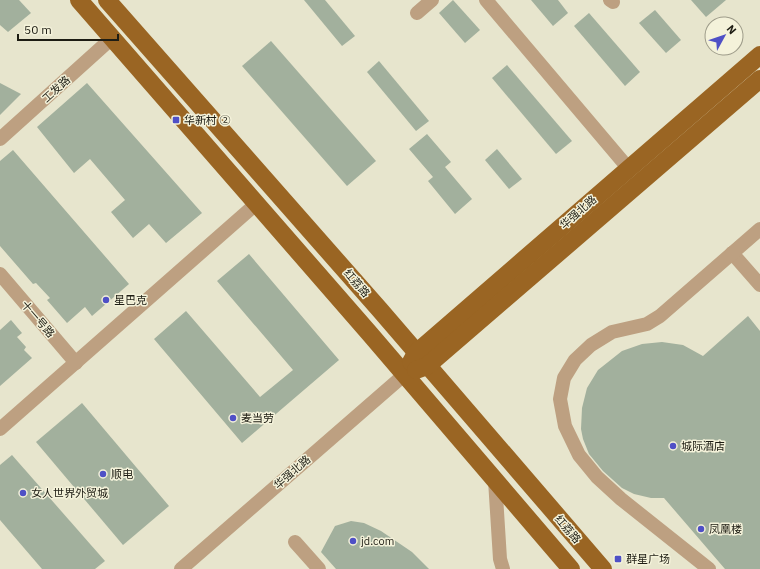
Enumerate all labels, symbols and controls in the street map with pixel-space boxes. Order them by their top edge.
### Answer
scale bar [18,16,118,42]
north arrow [704,16,744,56]
text: 50 m [24,22,52,37]
text: N [724,22,740,37]
street label: 工发路 [39,73,73,105]
place label: 华新村 ② [184,113,231,127]
marker: 华新村 ② [171,115,181,125]
street label: 华强北路 [557,192,599,232]
street label: 红荔路 [341,266,373,300]
place label: 星巴克 [114,293,147,307]
marker: 星巴克 [101,295,111,305]
street label: 十一号路 [18,298,58,340]
place label: 麦当劳 [241,411,274,425]
marker: 麦当劳 [228,413,238,423]
place label: 城际酒店 [681,439,725,453]
marker: 城际酒店 [668,441,678,451]
street label: 华强北路 [271,452,313,492]
place label: 顺电 [111,467,133,481]
marker: 顺电 [98,469,108,479]
place label: 女人世界外贸城 [31,486,108,500]
marker: 女人世界外贸城 [18,488,28,498]
street label: 红荔路 [552,512,584,546]
place label: 凤凰楼 [709,522,742,536]
marker: 凤凰楼 [696,524,706,534]
place label: jd.com [361,534,394,548]
marker: jd.com [348,536,358,546]
place label: 群星广场 [626,552,670,566]
marker: 群星广场 [613,554,623,564]

